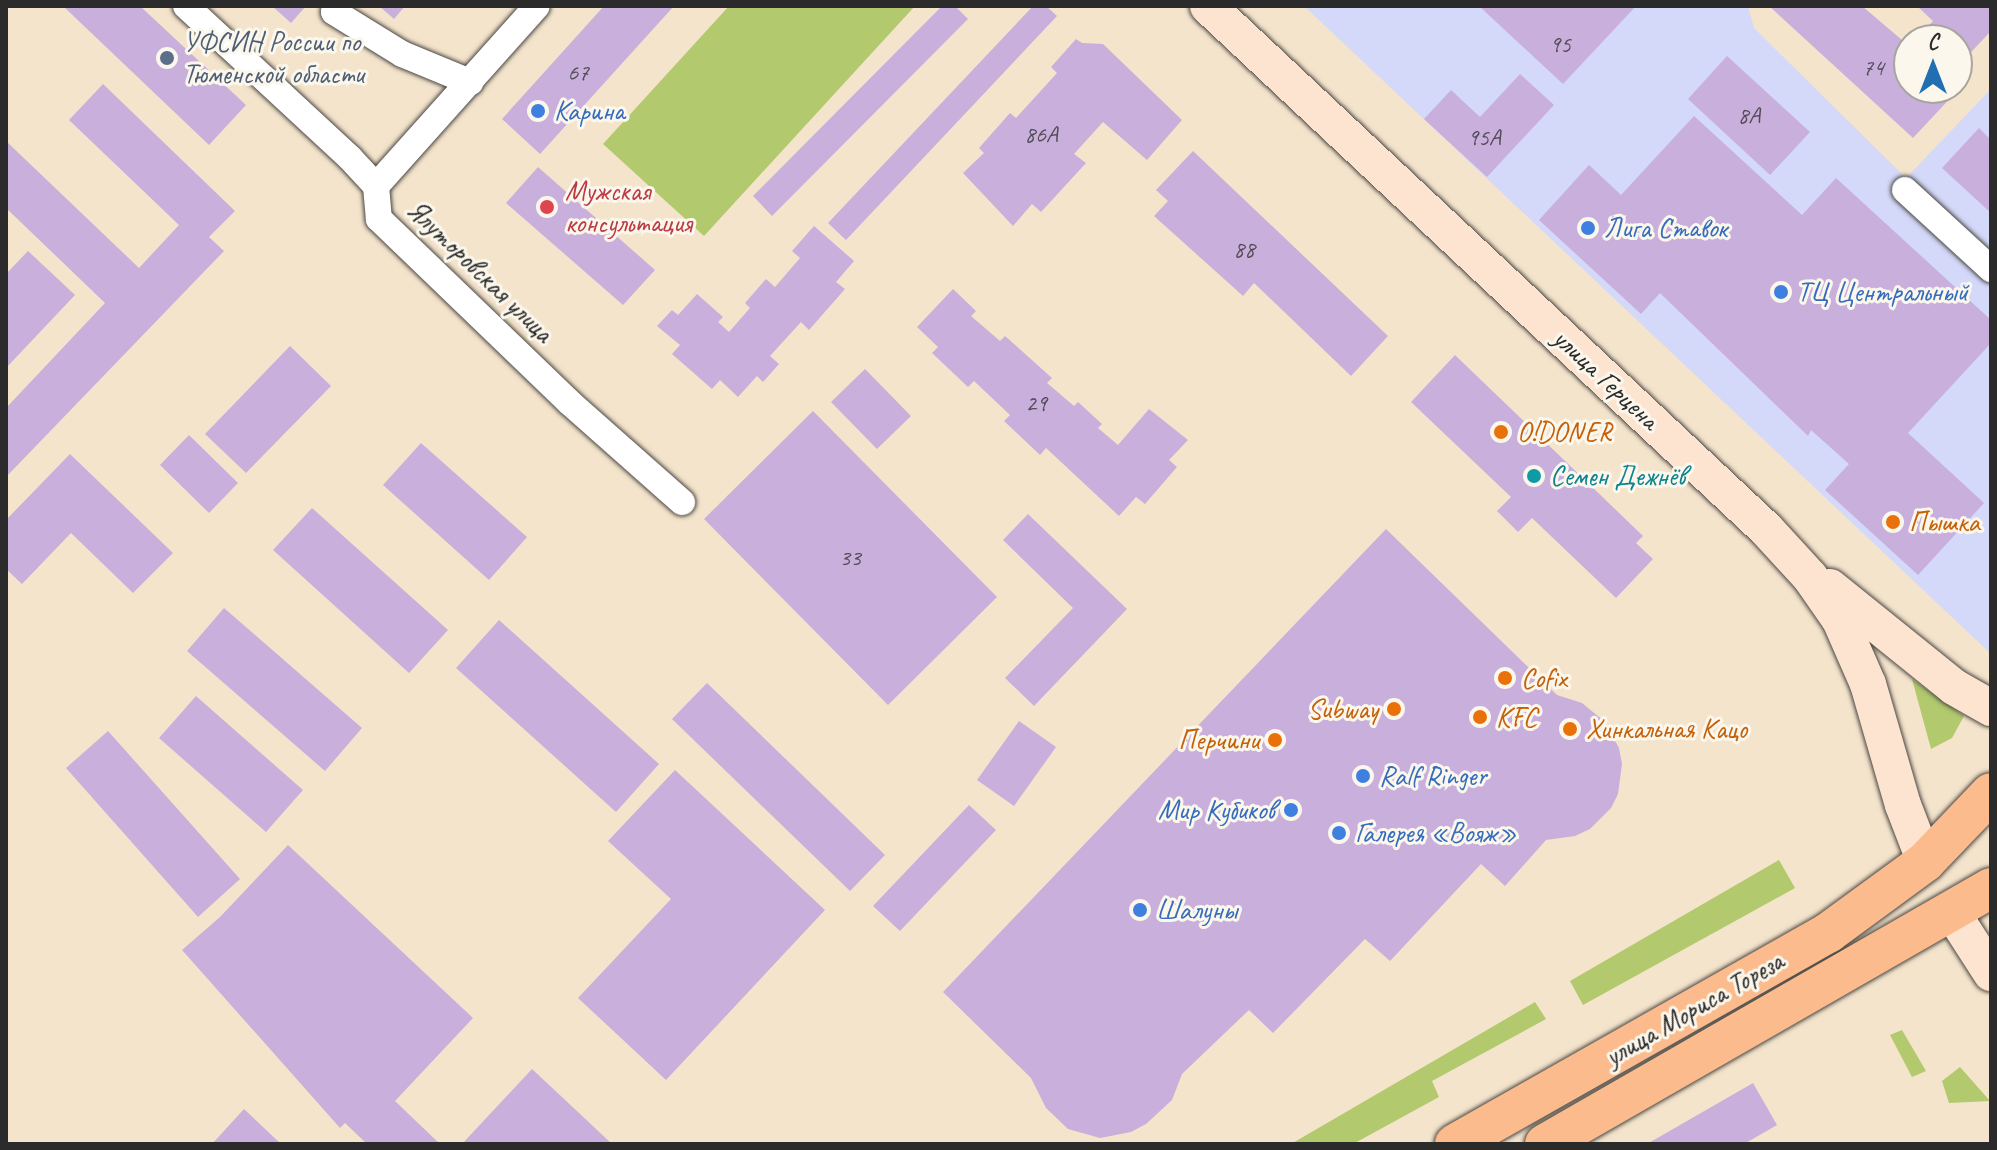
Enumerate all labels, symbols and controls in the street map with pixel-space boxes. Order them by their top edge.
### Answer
north arrow [1893,24,1973,104]
place label: УФСИН России по Тюменской области [183,25,364,91]
text: С [1928,28,1938,56]
house number: 95 [1549,31,1571,59]
marker: УФСИН России по Тюменской области [158,49,176,67]
house number: 74 [1862,54,1884,82]
house number: 67 [567,59,589,87]
place label: Карина [554,94,625,128]
marker: Карина [529,102,547,120]
house number: 8А [1738,102,1760,130]
house number: 86А [1024,121,1058,149]
house number: 95А [1467,124,1501,152]
place label: Мужская консультация [565,174,692,240]
street label: Ялуторовская улица [399,192,561,350]
marker: Мужская консультация [536,196,558,218]
place label: Лига Ставок [1604,211,1726,245]
marker: Лига Ставок [1579,219,1597,237]
house number: 88 [1233,236,1255,264]
place label: ТЦ Центральный [1797,275,1968,309]
marker: ТЦ Центральный [1772,283,1790,301]
street label: улица Герцена [1546,322,1666,436]
house number: 29 [1025,390,1047,418]
place label: O!DONER [1517,415,1612,449]
marker: O!DONER [1492,423,1510,441]
place label: Семен Дежнёв [1550,459,1687,493]
marker: Семен Дежнёв [1525,467,1543,485]
place label: Пышка [1909,505,1980,539]
marker: Пышка [1884,513,1902,531]
house number: 33 [839,544,861,572]
place label: Cofix [1521,661,1567,695]
marker: Cofix [1496,669,1514,687]
place label: Subway [1307,692,1378,726]
marker: Subway [1385,700,1403,718]
place label: KFC [1496,700,1537,734]
marker: KFC [1471,708,1489,726]
place label: Хинкальная Кацо [1586,712,1748,746]
marker: Хинкальная Кацо [1561,720,1579,738]
place label: Перчини [1178,723,1259,757]
marker: Перчини [1266,731,1284,749]
place label: Ralf Ringer [1379,759,1488,793]
marker: Ralf Ringer [1354,767,1372,785]
place label: Мир Кубиков [1155,793,1275,827]
marker: Мир Кубиков [1282,801,1300,819]
place label: Галерея «Вояж» [1355,816,1517,850]
marker: Галерея «Вояж» [1330,824,1348,842]
place label: Шалуны [1156,893,1237,927]
marker: Шалуны [1131,901,1149,919]
street label: улица Мориса Тореза [1599,944,1789,1074]

